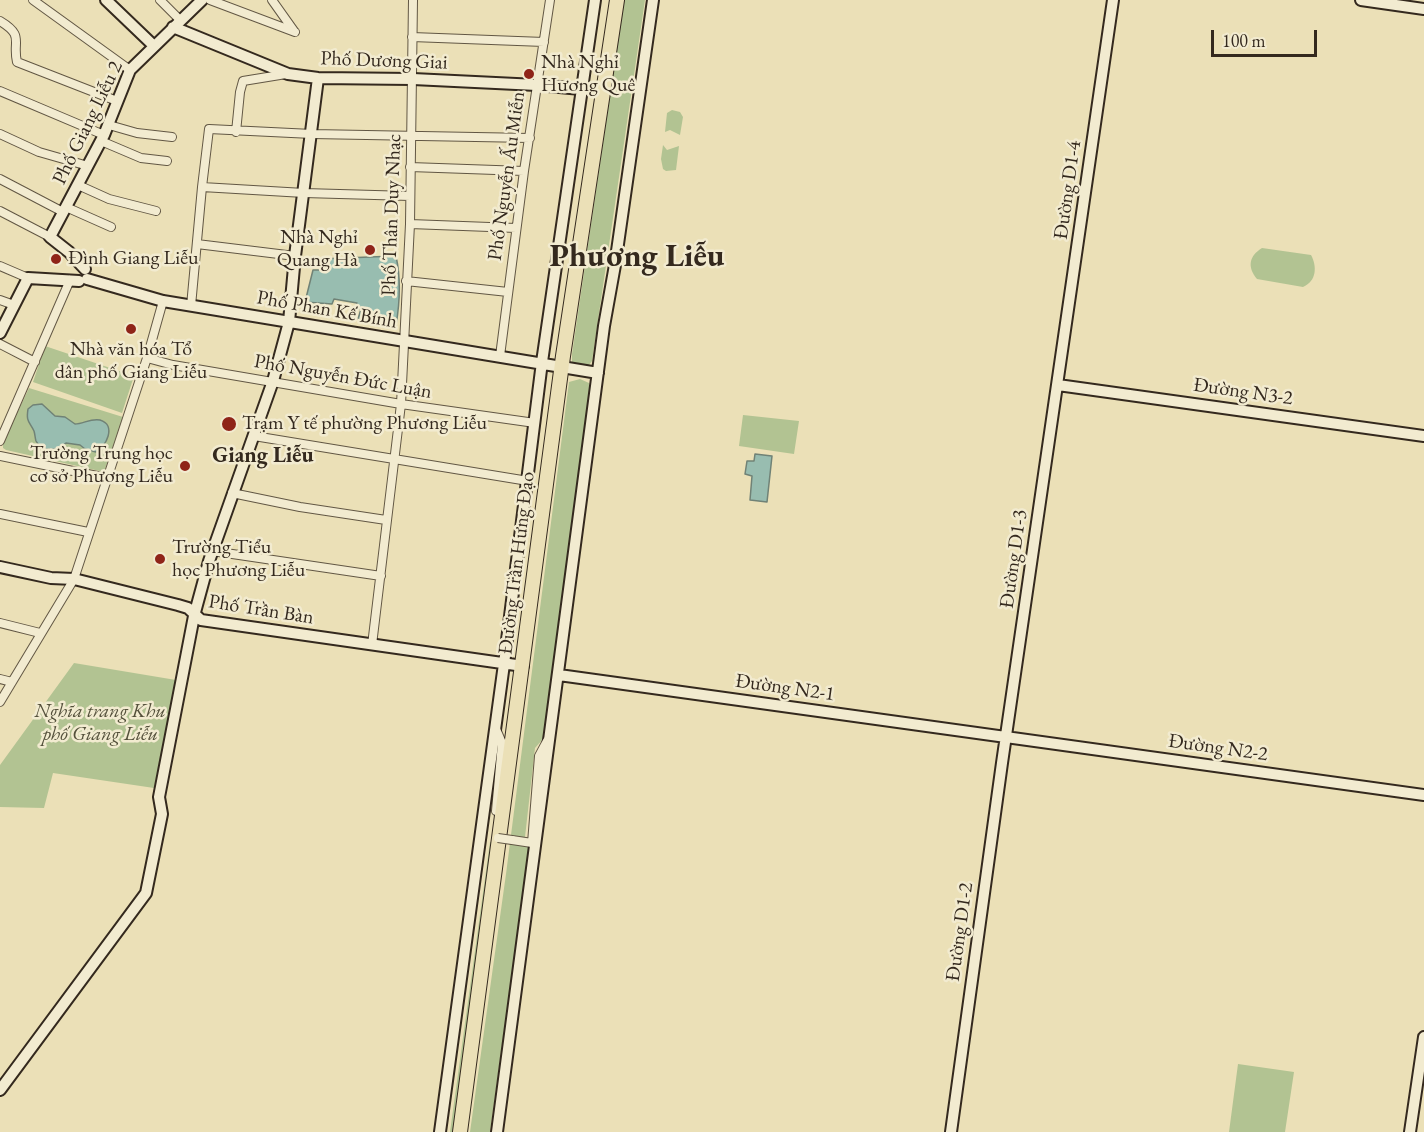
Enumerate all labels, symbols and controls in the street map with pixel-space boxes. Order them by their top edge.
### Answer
scale bar [1214,18,1320,56]
text: 100 m [1222,29,1266,52]
street label: Phố Dương Giai [320,47,448,75]
place label: Nhà Nghỉ Hương Quê [541,51,635,98]
street label: Phố Giang Liễu 2 [48,57,128,189]
marker: Nhà Nghỉ Hương Quê [522,67,536,81]
street label: Phố Nguyễn Ấu Miễn [483,90,531,262]
street label: Phố Thân Duy Nhạc [377,134,407,296]
street label: Đường D1-4 [1049,139,1087,241]
place label: Nhà Nghỉ Quang Hà [277,226,358,273]
district label: Phương Liễu [550,238,724,276]
marker: Nhà Nghỉ Quang Hà [363,243,377,257]
place label: Đình Giang Liễu [68,247,198,271]
marker: Đình Giang Liễu [49,252,63,266]
street label: Phố Phan Kế Bính [255,286,399,334]
marker: Nhà văn hóa Tổ dân phố Giang Liễu [124,322,138,336]
place label: Nhà văn hóa Tổ dân phố Giang Liễu [55,338,207,385]
street label: Phố Nguyễn Đức Luận [252,350,434,404]
street label: Đường N3-2 [1192,373,1294,411]
place label: Trạm Y tế phường Phương Liễu [242,412,487,436]
marker: Trạm Y tế phường Phương Liễu [220,415,238,433]
place label: Trường Trung học cơ sở Phương Liễu [30,442,173,489]
district label: Giang Liễu [212,443,314,469]
marker: Trường Trung học cơ sở Phương Liễu [178,459,192,473]
street label: Đường Trần Hưng Đạo [494,470,540,656]
street label: Đường D1-3 [995,508,1033,610]
place label: Trường Tiểu học Phương Liễu [172,536,305,583]
marker: Trường Tiểu học Phương Liễu [153,552,167,566]
street label: Phố Trần Bàn [207,590,315,630]
street label: Đường N2-1 [734,669,836,707]
park label: Nghĩa trang Khu phố Giang Liễu [34,700,166,747]
street label: Đường N2-2 [1167,729,1269,767]
street label: Đường D1-2 [941,881,979,983]

